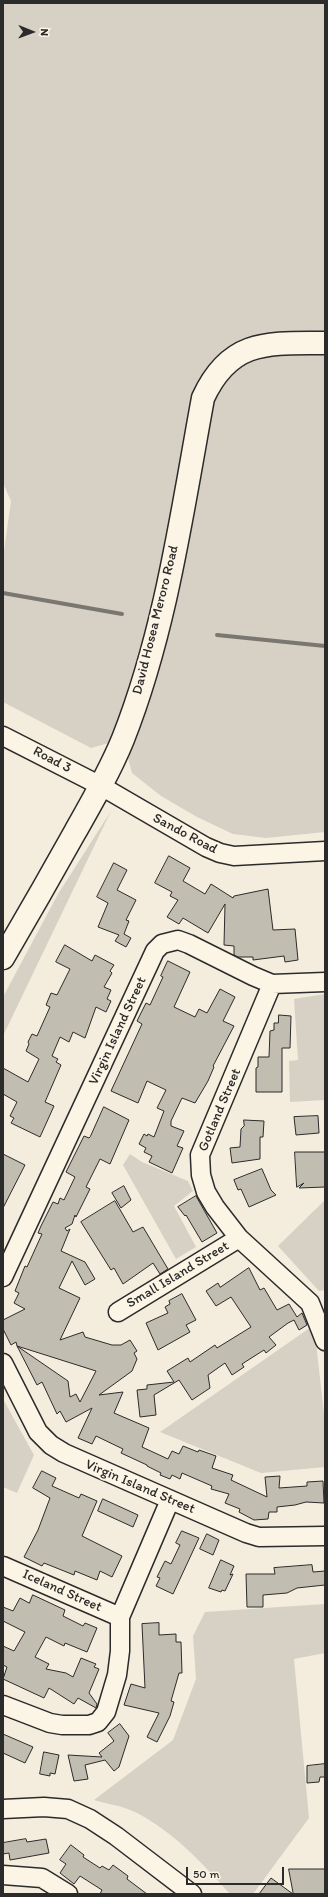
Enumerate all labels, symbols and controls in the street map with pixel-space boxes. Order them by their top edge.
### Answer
north arrow [12,12,52,52]
text: N [38,28,51,36]
street label: David Hosea Meroro Road [129,544,183,696]
street label: Road 3 [30,743,74,777]
street label: Sando Road [150,810,220,858]
street label: Virgin Island Street [86,974,150,1088]
street label: Gotland Street [195,1066,245,1154]
street label: Small Island Street [124,1238,232,1312]
street label: Virgin Island Street [83,1456,197,1518]
street label: Iceland Street [20,1566,104,1616]
scale bar [188,1859,286,1885]
text: 50 m [193,1867,219,1881]

